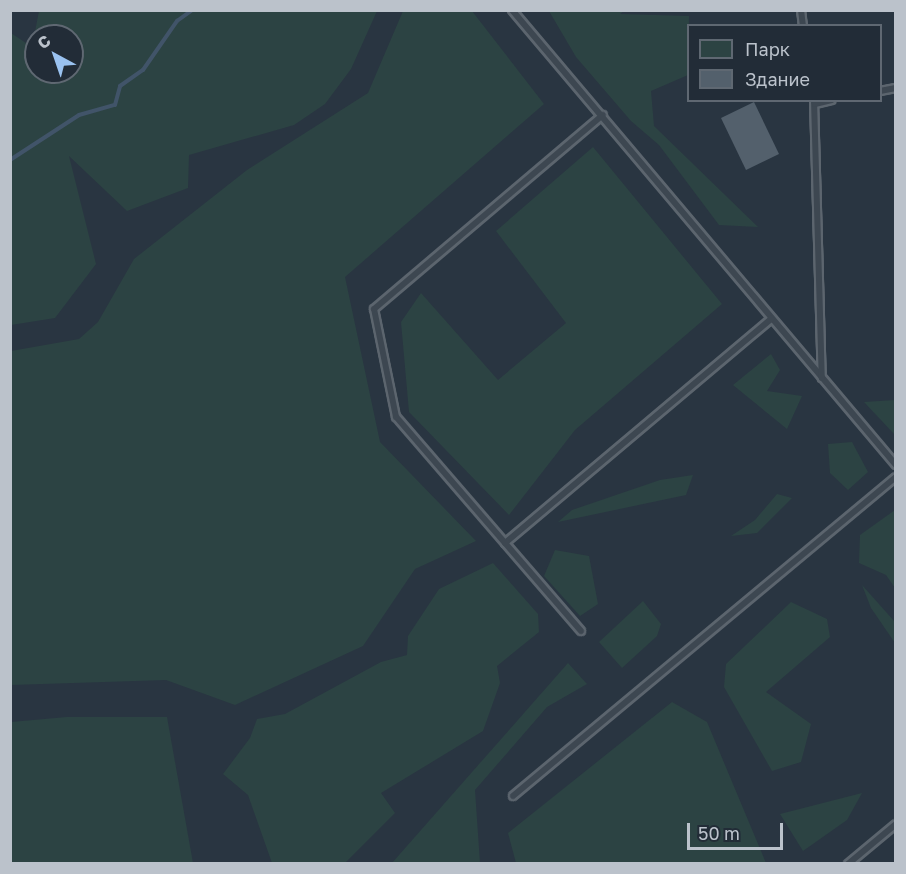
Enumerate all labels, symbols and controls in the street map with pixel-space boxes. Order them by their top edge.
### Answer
north arrow [24,24,84,84]
legend [687,24,882,102]
text: С [33,30,55,53]
text: Парк [745,38,790,60]
text: Здание [745,68,810,90]
scale bar [690,811,786,849]
text: 50 m [698,822,740,844]

